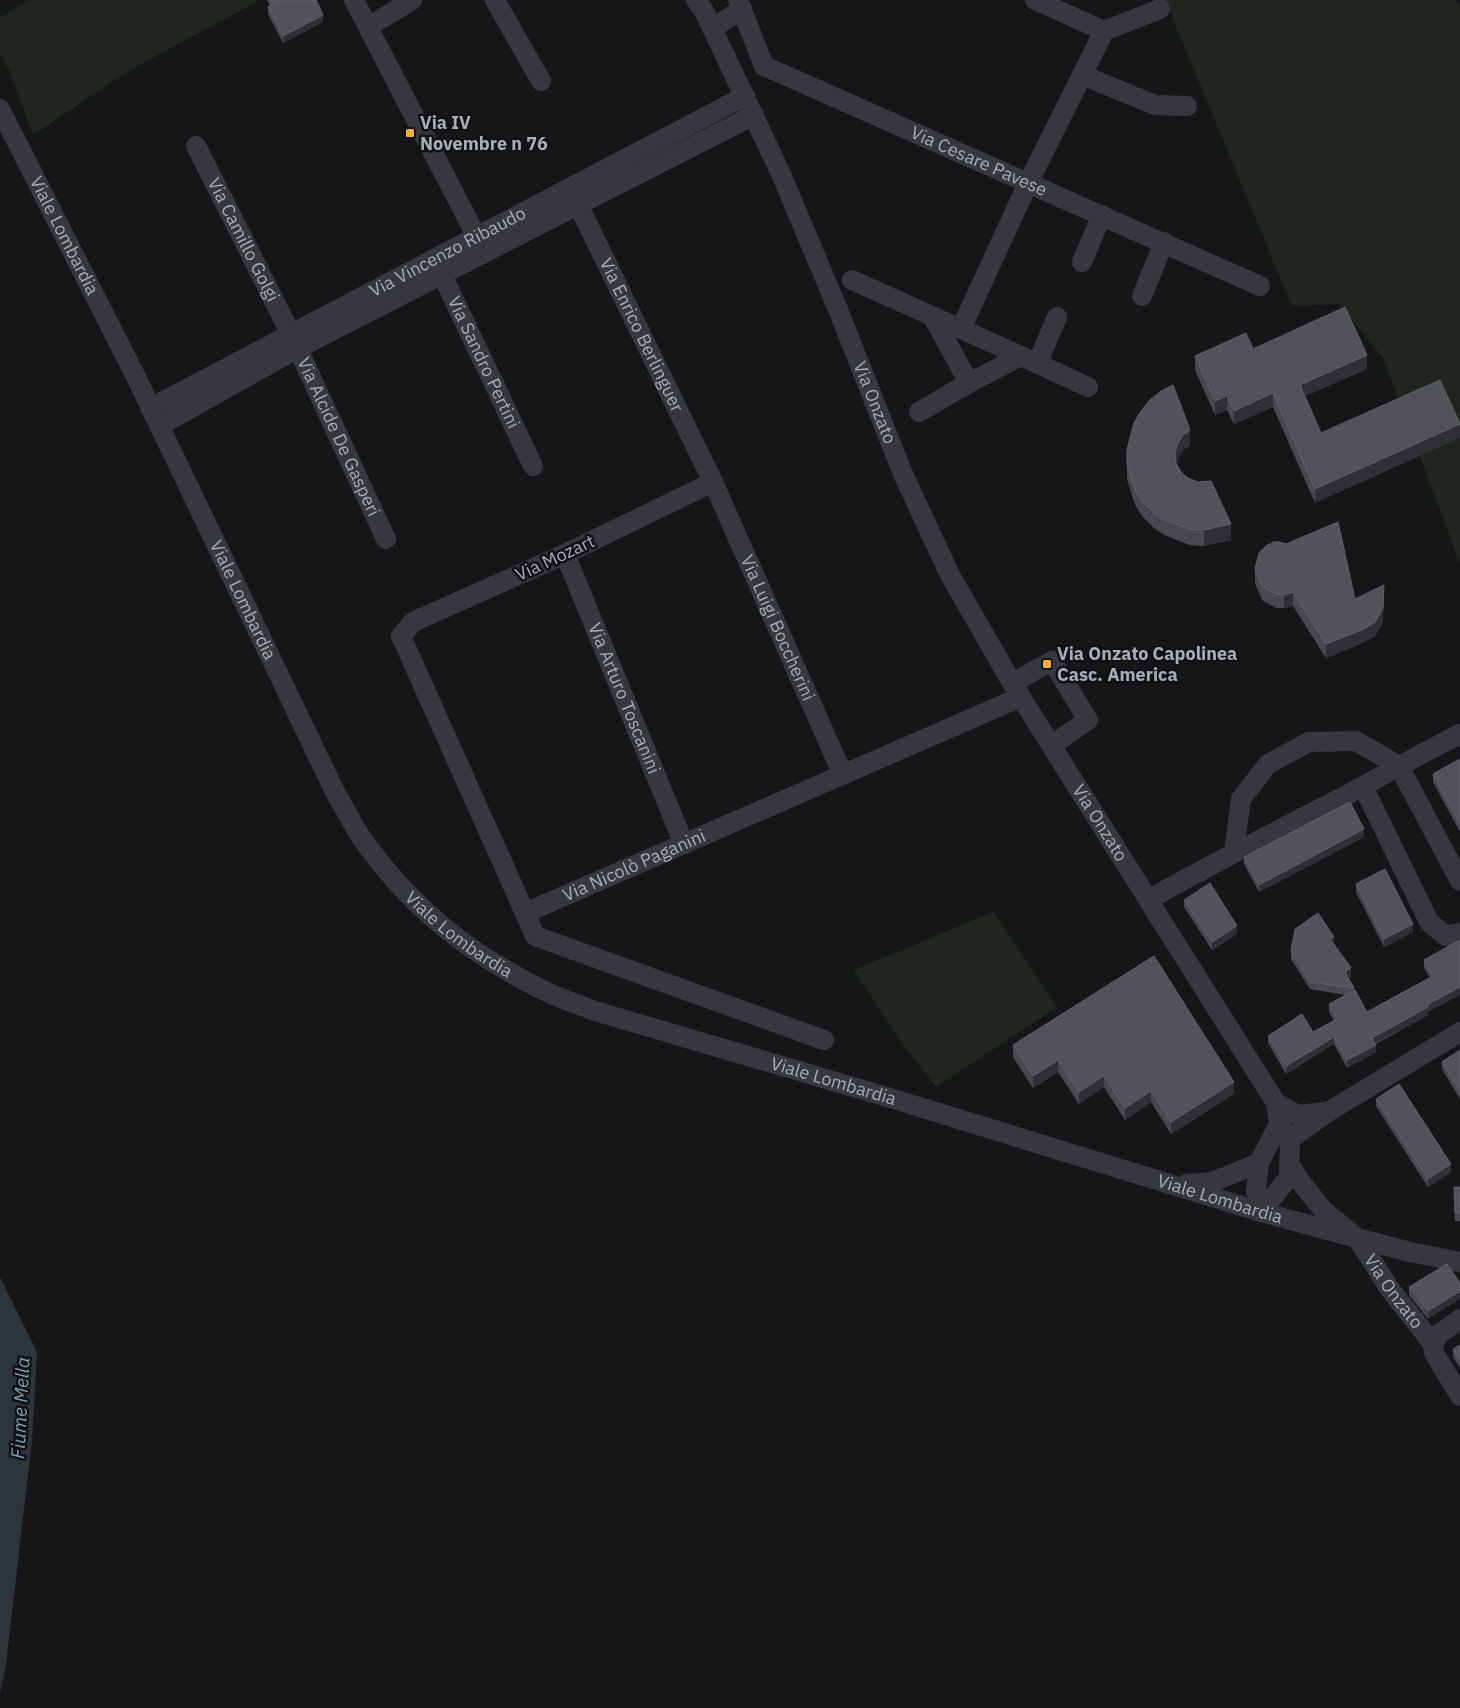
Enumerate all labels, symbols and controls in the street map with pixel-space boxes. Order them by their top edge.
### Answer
place label: Via IV Novembre n 76 [420,111,548,155]
street label: Via Cesare Pavese [907,121,1051,201]
marker: Via IV Novembre n 76 [404,127,416,139]
street label: Viale Lombardia [25,172,105,299]
street label: Via Camillo Golgi [203,174,285,305]
street label: Via Vincenzo Ribaudo [365,201,530,302]
street label: Via Enrico Berlinguer [595,254,689,416]
street label: Via Sandro Pertini [443,292,525,432]
street label: Via Alcide De Gasperi [292,354,386,520]
street label: Via Onzato [849,358,902,447]
street label: Via Mozart [511,529,598,586]
street label: Viale Lombardia [205,536,282,664]
street label: Via Luigi Boccherini [736,551,821,704]
street label: Via Arturo Toscanini [583,619,666,777]
place label: Via Onzato Capolinea Casc. America [1057,642,1237,686]
marker: Via Onzato Capolinea Casc. America [1041,658,1053,670]
street label: Via Onzato [1068,780,1133,866]
street label: Via Nicolò Paganini [559,824,709,906]
street label: Viale Lombardia [400,886,517,983]
street label: Viale Lombardia [768,1051,900,1110]
street label: Viale Lombardia [1155,1169,1286,1228]
street label: Via Onzato [1359,1249,1429,1333]
water label: Fiume Mella [5,1356,35,1460]

